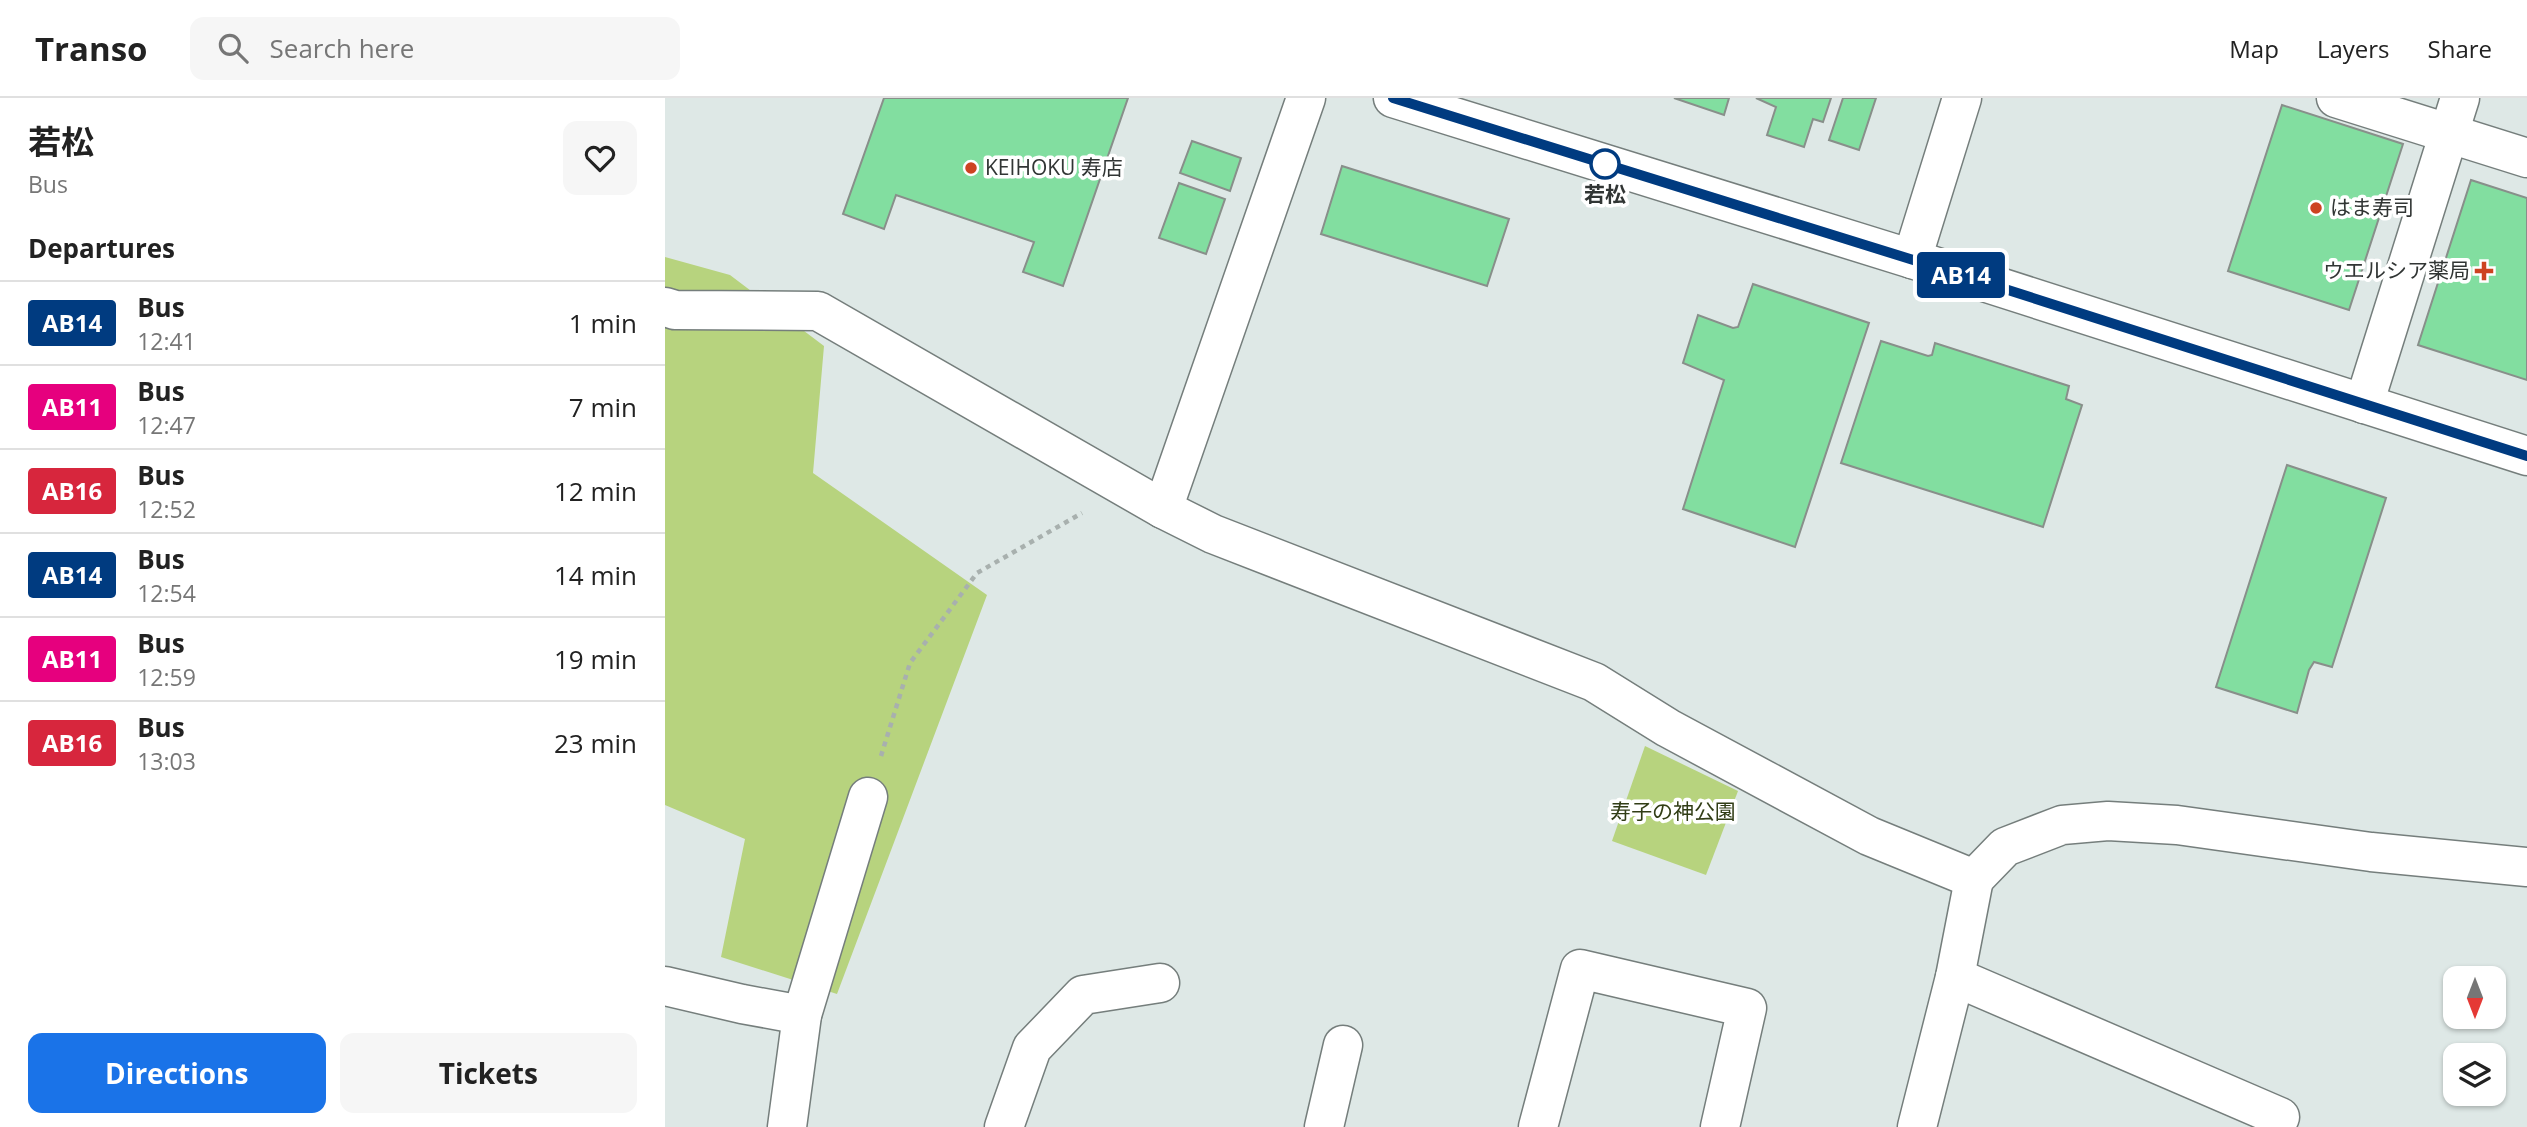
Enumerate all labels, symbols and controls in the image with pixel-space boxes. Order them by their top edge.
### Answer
search box [190,17,680,80]
text: Transo [35,26,148,71]
icon: search [214,29,252,67]
text: Search here [270,30,414,66]
text: Map [2229,32,2279,65]
text: Layers [2317,32,2390,65]
text: Share [2428,32,2492,65]
text: 若松 [28,119,94,164]
button: heart [563,121,637,195]
marker: 若松 [1590,149,1620,179]
place label: KEIHOKU 寿店 [985,153,1123,181]
marker: KEIHOKU 寿店 [963,160,979,176]
text: Bus [28,168,68,200]
place label: 若松 [1584,180,1626,208]
place label: はま寿司 [2330,193,2414,221]
marker: はま寿司 [2308,200,2324,216]
text: Departures [28,230,175,266]
line badge: AB14 [1912,252,2010,298]
place label: ウエルシア薬局 [2323,256,2470,284]
text: AB14 [1931,258,1991,291]
marker: ウエルシア薬局 [2476,263,2492,279]
text: Bus [137,289,185,325]
text: 1 min [569,305,637,341]
text: AB14 [42,306,102,339]
text: 12:41 [137,325,196,357]
text: Bus [137,373,185,409]
text: 7 min [569,389,637,425]
text: AB11 [42,390,102,423]
text: 12:47 [137,409,196,441]
text: Bus [137,457,185,493]
text: 12 min [554,473,637,509]
text: AB16 [42,474,102,507]
text: 12:52 [137,493,196,525]
text: Bus [137,541,185,577]
text: 14 min [554,557,637,593]
text: AB14 [42,558,102,591]
text: 12:54 [137,577,196,609]
text: Bus [137,625,185,661]
text: 19 min [554,641,637,677]
text: AB11 [42,642,102,675]
text: 12:59 [137,661,196,693]
text: Bus [137,709,185,745]
text: 23 min [554,725,637,761]
text: AB16 [42,726,102,759]
text: 13:03 [137,745,196,777]
park label: 寿子の神公園 [1610,797,1736,825]
north arrow [2443,966,2506,1029]
map controls [2443,966,2506,1106]
button: Directions [28,1033,326,1113]
button: Tickets [340,1033,637,1113]
button: layers [2443,1043,2506,1106]

